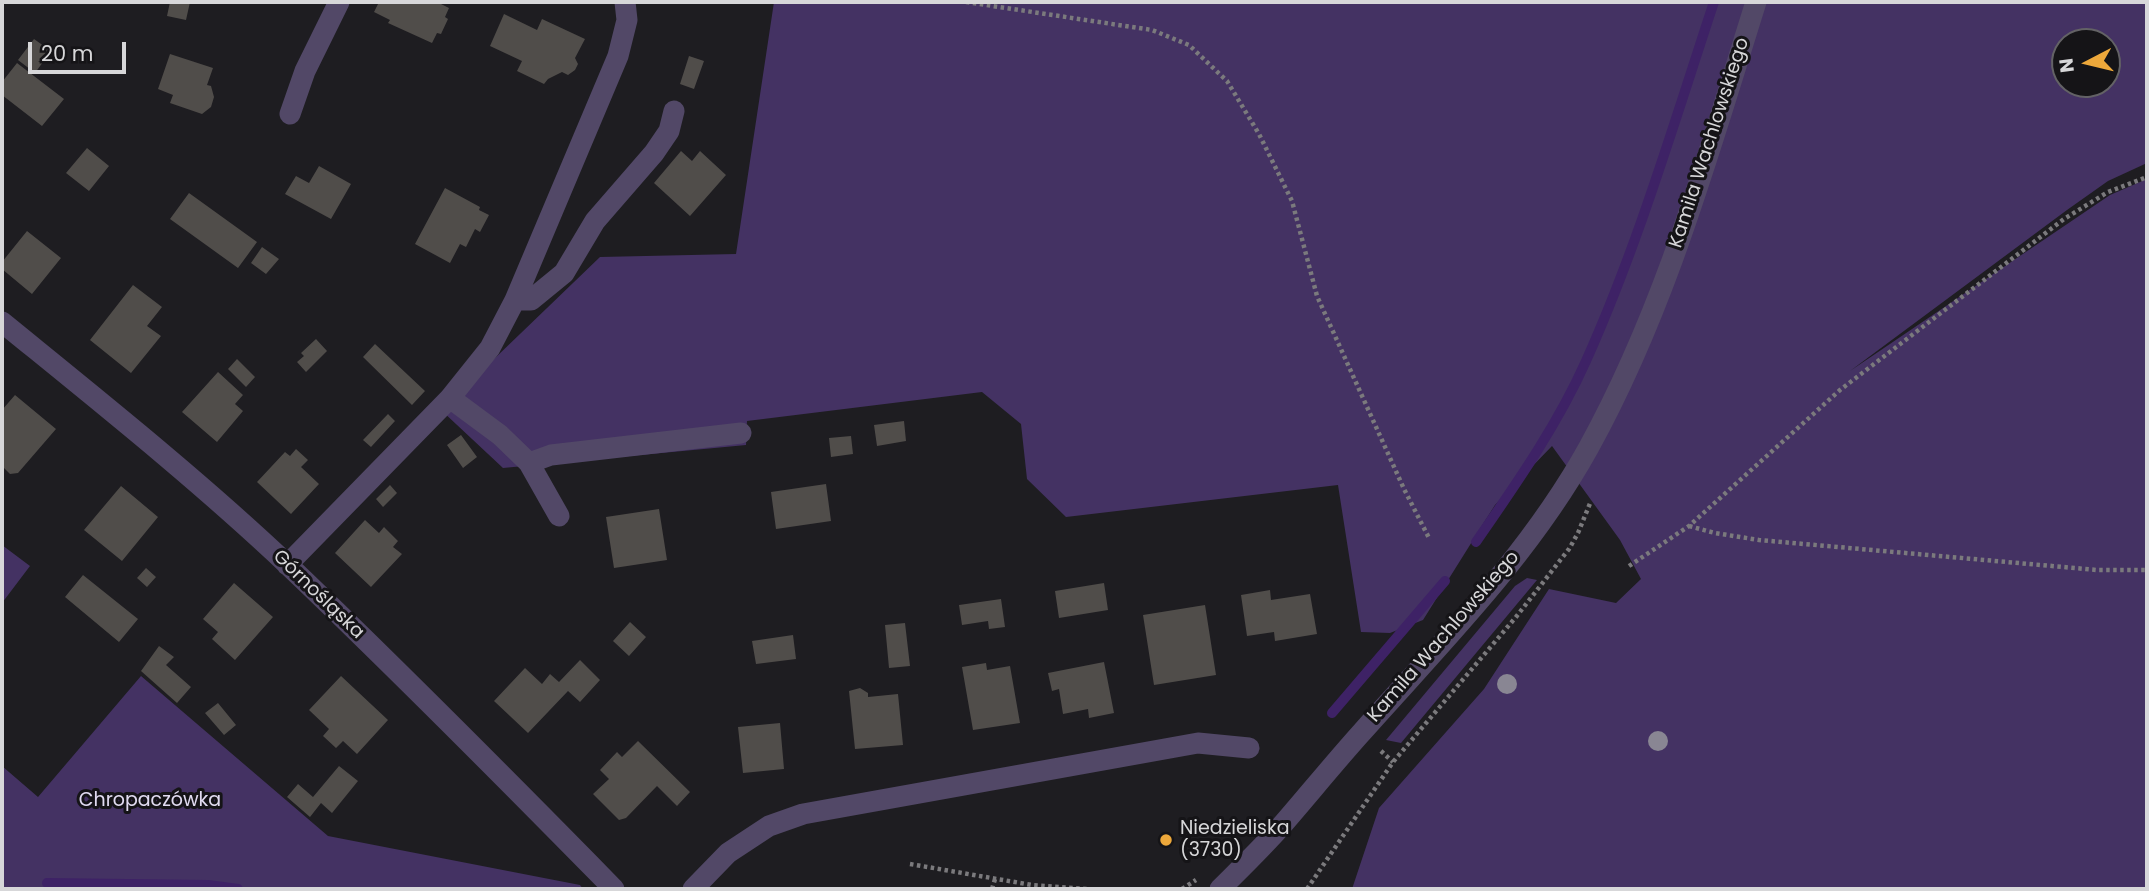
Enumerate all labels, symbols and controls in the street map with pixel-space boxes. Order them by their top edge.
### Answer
scale bar [32,28,130,72]
north arrow [2051,28,2121,98]
street label: Kamila Wachlowskiego [1665,35,1755,251]
text: 20 m [41,39,94,68]
text: N [2052,57,2081,74]
street label: Górnośląska [268,546,368,644]
street label: Kamila Wachlowskiego [1363,547,1525,727]
park label: Chropaczówka [79,790,221,812]
place label: Niedzieliska (3730) [1180,818,1290,862]
marker: Niedzieliska (3730) [1158,832,1174,848]

